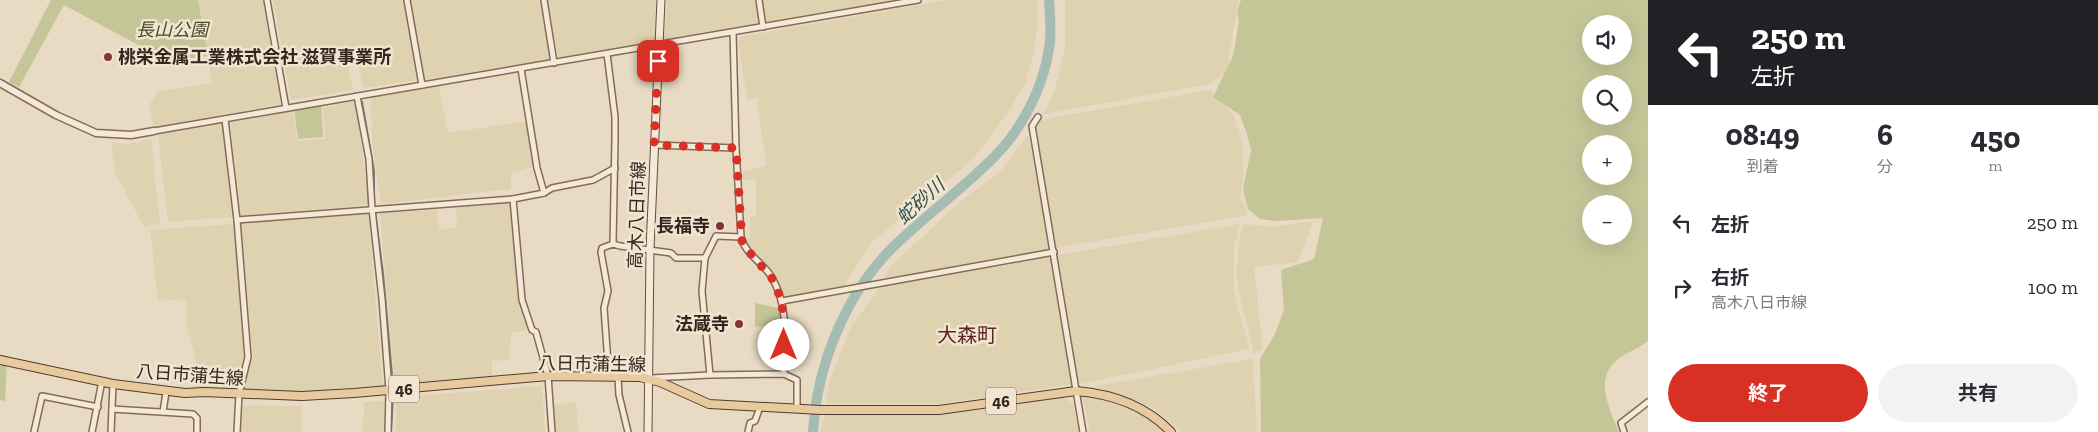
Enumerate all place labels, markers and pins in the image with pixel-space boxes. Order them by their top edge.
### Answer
pin [637,40,679,82]
place label: 桃栄金属工業株式会社 滋賀事業所 [118,46,391,68]
marker: 桃栄金属工業株式会社 滋賀事業所 [102,51,114,63]
place label: 長福寺 [656,215,710,237]
marker: 長福寺 [714,220,726,232]
place label: 法蔵寺 [675,313,729,335]
marker: 法蔵寺 [733,318,745,330]

